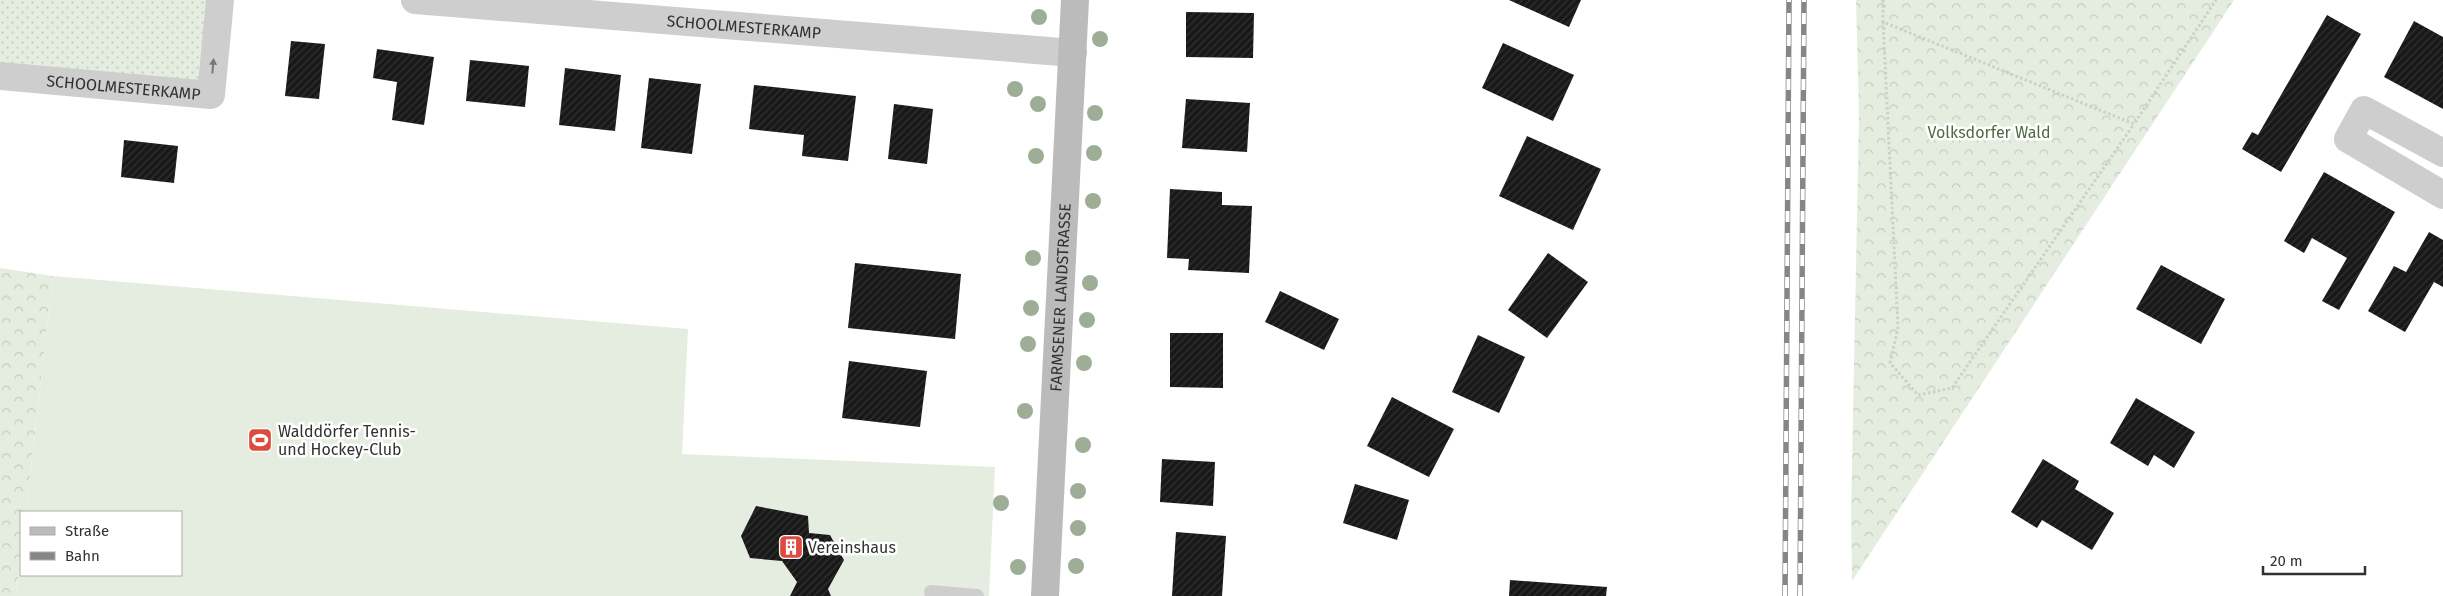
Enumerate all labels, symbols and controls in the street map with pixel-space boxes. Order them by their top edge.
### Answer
street label: SCHOOLMESTERKAMP [666,11,822,42]
one-way arrow [210,57,218,73]
street label: SCHOOLMESTERKAMP [46,71,201,104]
park label: Volksdorfer Wald [1928,123,2051,142]
street label: FARMSENER LANDSTRASSE [1046,203,1074,392]
place label: Walddörfer Tennis- und Hockey-Club [278,422,416,459]
sports icon: Walddörfer Tennis- und Hockey-Club [247,427,273,453]
legend [20,511,182,576]
text: Straße [65,522,109,540]
building icon: Vereinshaus [778,534,804,560]
place label: Vereinshaus [808,538,896,557]
scale bar [2263,544,2366,576]
text: Bahn [65,547,100,565]
text: 20 m [2270,552,2303,570]

